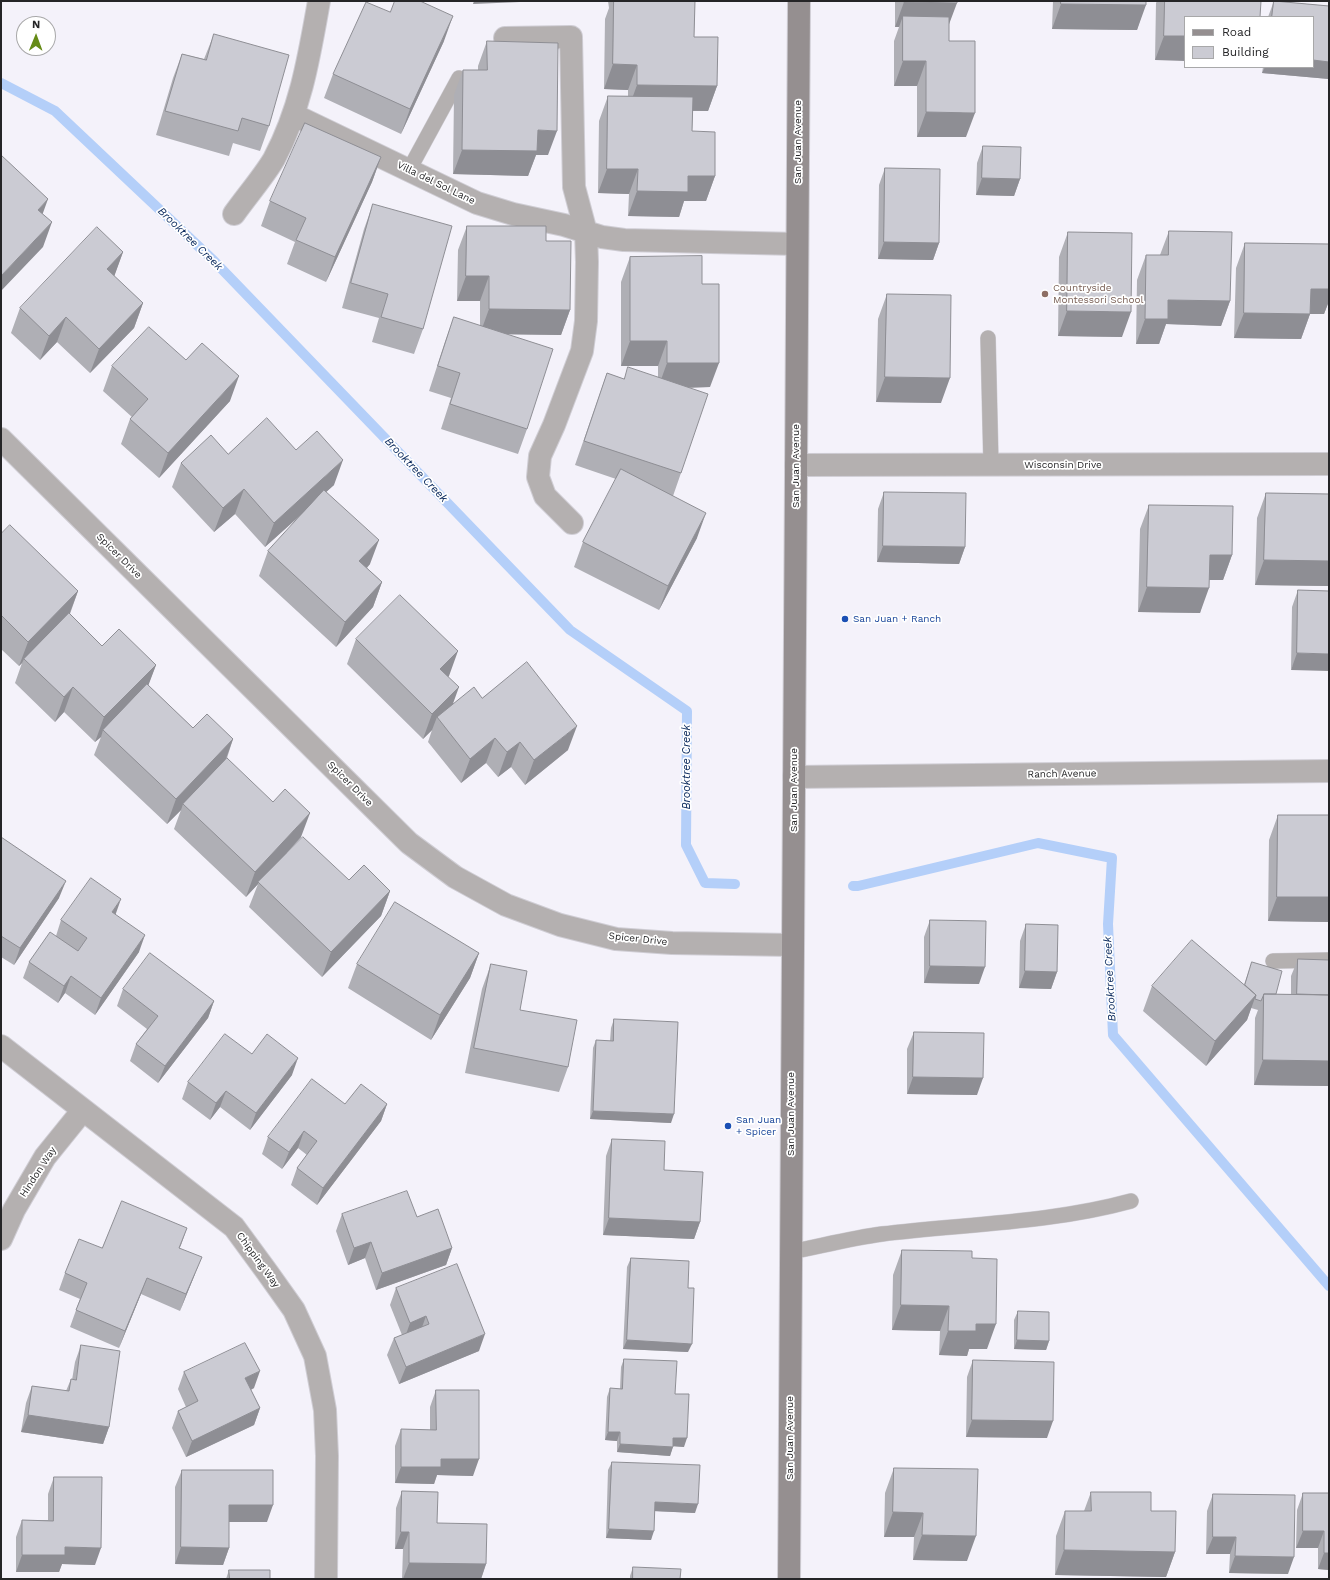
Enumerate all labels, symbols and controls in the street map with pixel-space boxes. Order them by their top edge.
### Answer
north arrow [16,16,56,56]
legend [1184,16,1314,68]
text: N [32,18,40,31]
text: Road [1222,25,1251,39]
text: Building [1222,45,1269,59]
street label: San Juan Avenue [792,100,804,184]
street label: Villa del Sol Lane [395,159,477,207]
water label: Brooktree Creek [155,205,225,273]
place label: Countryside Montessori School [1053,282,1143,306]
marker: Countryside Montessori School [1040,289,1050,299]
street label: San Juan Avenue [790,424,802,508]
water label: Brooktree Creek [382,435,450,505]
street label: Wisconsin Drive [1024,459,1102,471]
street label: Spicer Drive [94,531,144,581]
place label: San Juan + Ranch [853,613,941,625]
marker: San Juan + Ranch [840,614,850,624]
water label: Brooktree Creek [680,724,694,810]
street label: San Juan Avenue [788,748,800,832]
street label: Spicer Drive [325,759,375,809]
street label: Ranch Avenue [1027,767,1097,781]
street label: Spicer Drive [608,930,668,948]
water label: Brooktree Creek [1101,936,1119,1022]
street label: San Juan Avenue [785,1072,797,1156]
place label: San Juan + Spicer [736,1114,781,1138]
marker: San Juan + Spicer [723,1121,733,1131]
street label: Hindon Way [17,1144,59,1200]
street label: Chipping Way [234,1230,282,1290]
street label: San Juan Avenue [784,1396,796,1480]

